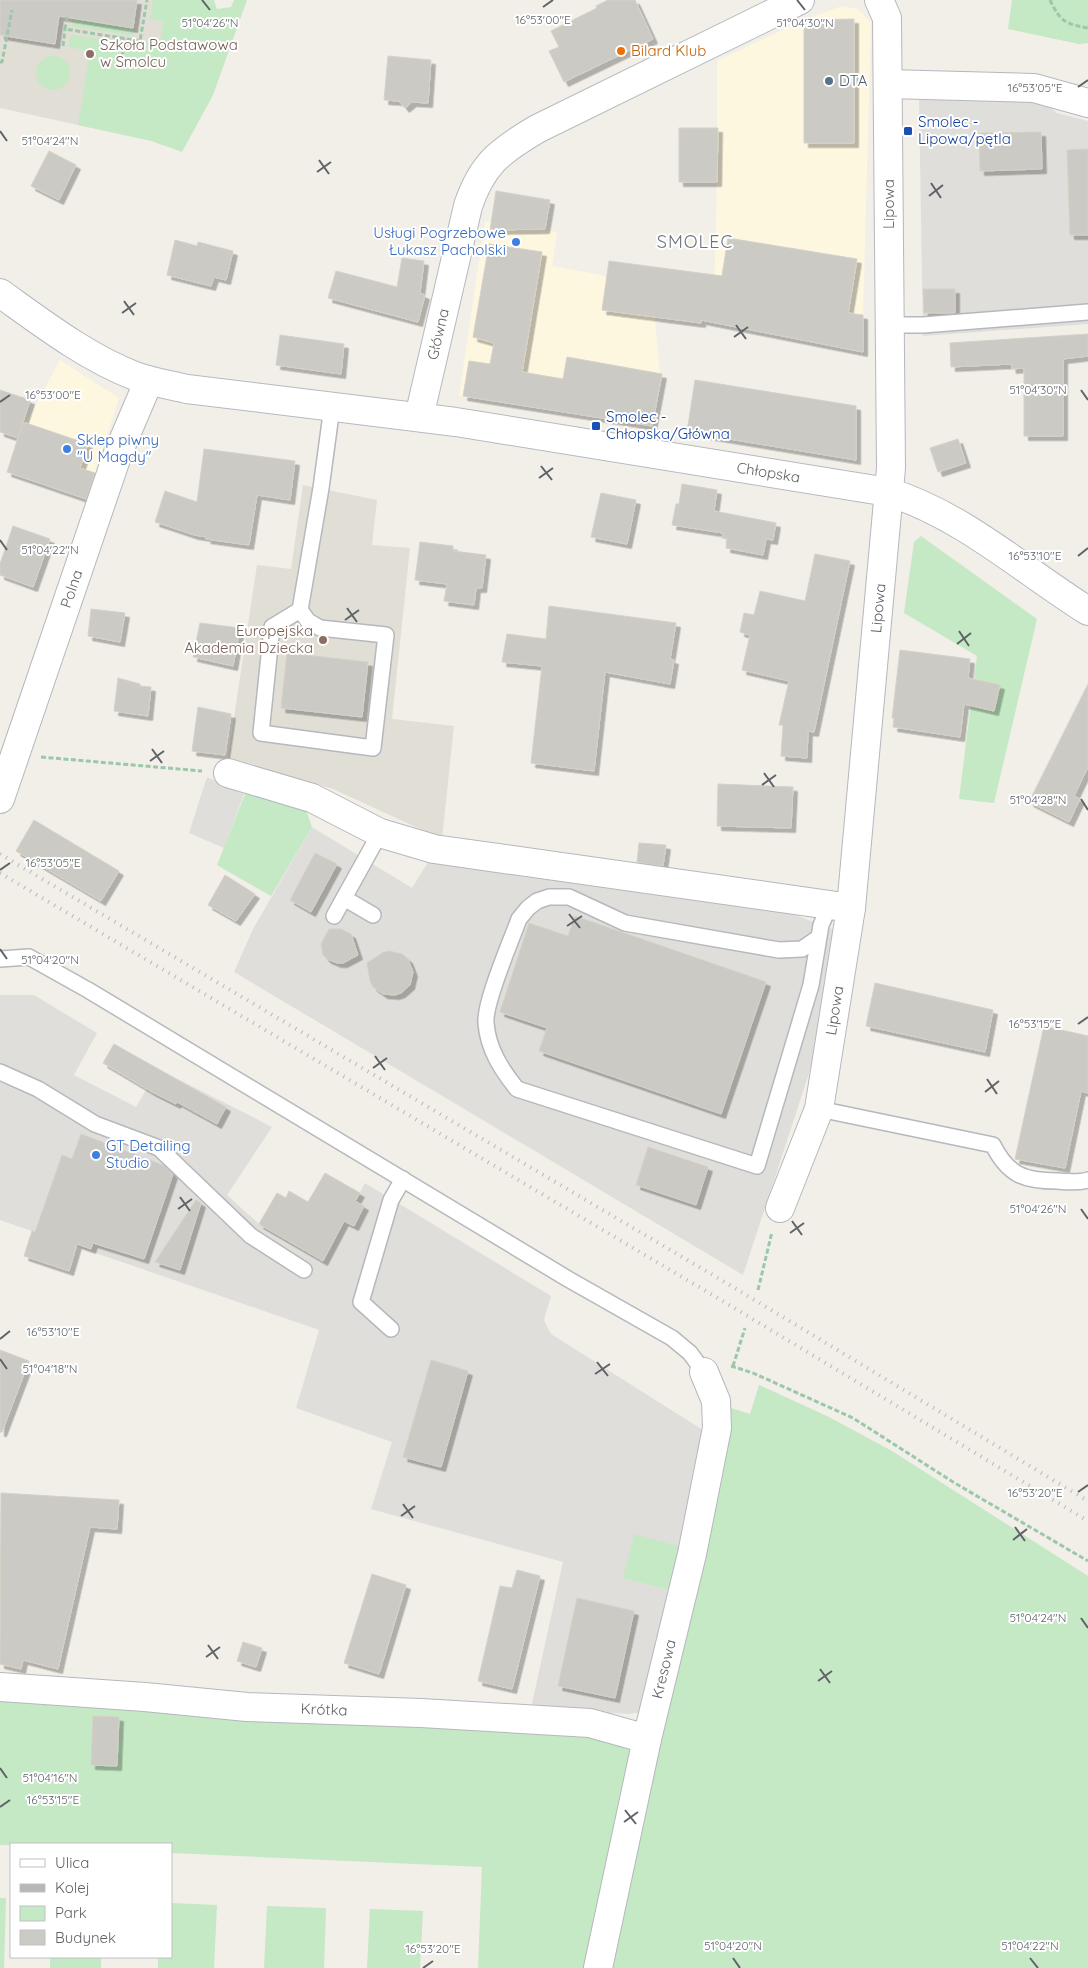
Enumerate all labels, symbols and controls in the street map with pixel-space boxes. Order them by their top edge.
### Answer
text: 16°53'00"E [515,12,571,27]
text: 51°04'26"N [181,15,239,30]
text: 51°04'30"N [776,15,834,30]
place label: Szkoła Podstawowa w Smolcu [100,35,238,71]
place label: Bilard Klub [631,41,706,60]
marker: Bilard Klub [615,45,627,57]
marker: Szkoła Podstawowa w Smolcu [84,48,96,60]
place label: DTA [839,71,868,90]
marker: DTA [823,75,835,87]
text: 16°53'05"E [1007,80,1063,95]
place label: Smolec - Lipowa/pętla [918,112,1011,148]
marker: Smolec - Lipowa/pętla [902,125,914,137]
text: 51°04'24"N [22,133,78,148]
street label: Lipowa [879,179,898,229]
place label: Usługi Pogrzebowe Łukasz Pacholski [373,223,506,259]
district label: SMOLEC [657,230,733,253]
marker: Usługi Pogrzebowe Łukasz Pacholski [510,236,522,248]
street label: Główna [423,307,453,362]
text: 51°04'30"N [1009,382,1067,397]
text: 16°53'00"E [25,387,81,402]
place label: Smolec - Chłopska/Główna [606,407,730,443]
marker: Smolec - Chłopska/Główna [590,420,602,432]
place label: Sklep piwny "U Magdy" [77,430,159,466]
marker: Sklep piwny "U Magdy" [61,443,73,455]
street label: Chłopska [735,458,802,487]
text: 51°04'22"N [21,542,79,557]
text: 16°53'10"E [1008,548,1062,563]
street label: Polna [56,567,86,610]
street label: Lipowa [866,582,889,634]
place label: Europejska Akademia Dziecka [184,621,313,657]
marker: Europejska Akademia Dziecka [317,634,329,646]
text: 51°04'28"N [1009,792,1067,807]
text: 16°53'05"E [25,855,81,870]
text: 51°04'20"N [21,952,79,967]
street label: Lipowa [821,984,847,1037]
text: 16°53'15"E [1009,1016,1061,1031]
place label: GT Detailing Studio [106,1136,191,1172]
marker: GT Detailing Studio [90,1149,102,1161]
text: 51°04'26"N [1009,1201,1067,1216]
text: 16°53'10"E [26,1324,80,1339]
text: 51°04'18"N [23,1361,78,1376]
text: 16°53'20"E [1007,1485,1063,1500]
text: 51°04'24"N [1010,1610,1066,1625]
street label: Kresowa [647,1637,680,1701]
street label: Krótka [300,1699,348,1719]
text: 51°04'16"N [23,1770,77,1785]
text: 16°53'15"E [27,1792,79,1807]
legend [10,1843,172,1958]
text: Ulica [55,1853,89,1872]
text: Kolej [55,1878,90,1897]
text: Park [55,1903,87,1922]
text: Budynek [55,1928,116,1947]
text: 51°04'20"N [704,1938,762,1953]
text: 51°04'22"N [1001,1938,1059,1953]
text: 16°53'20"E [405,1941,461,1956]

